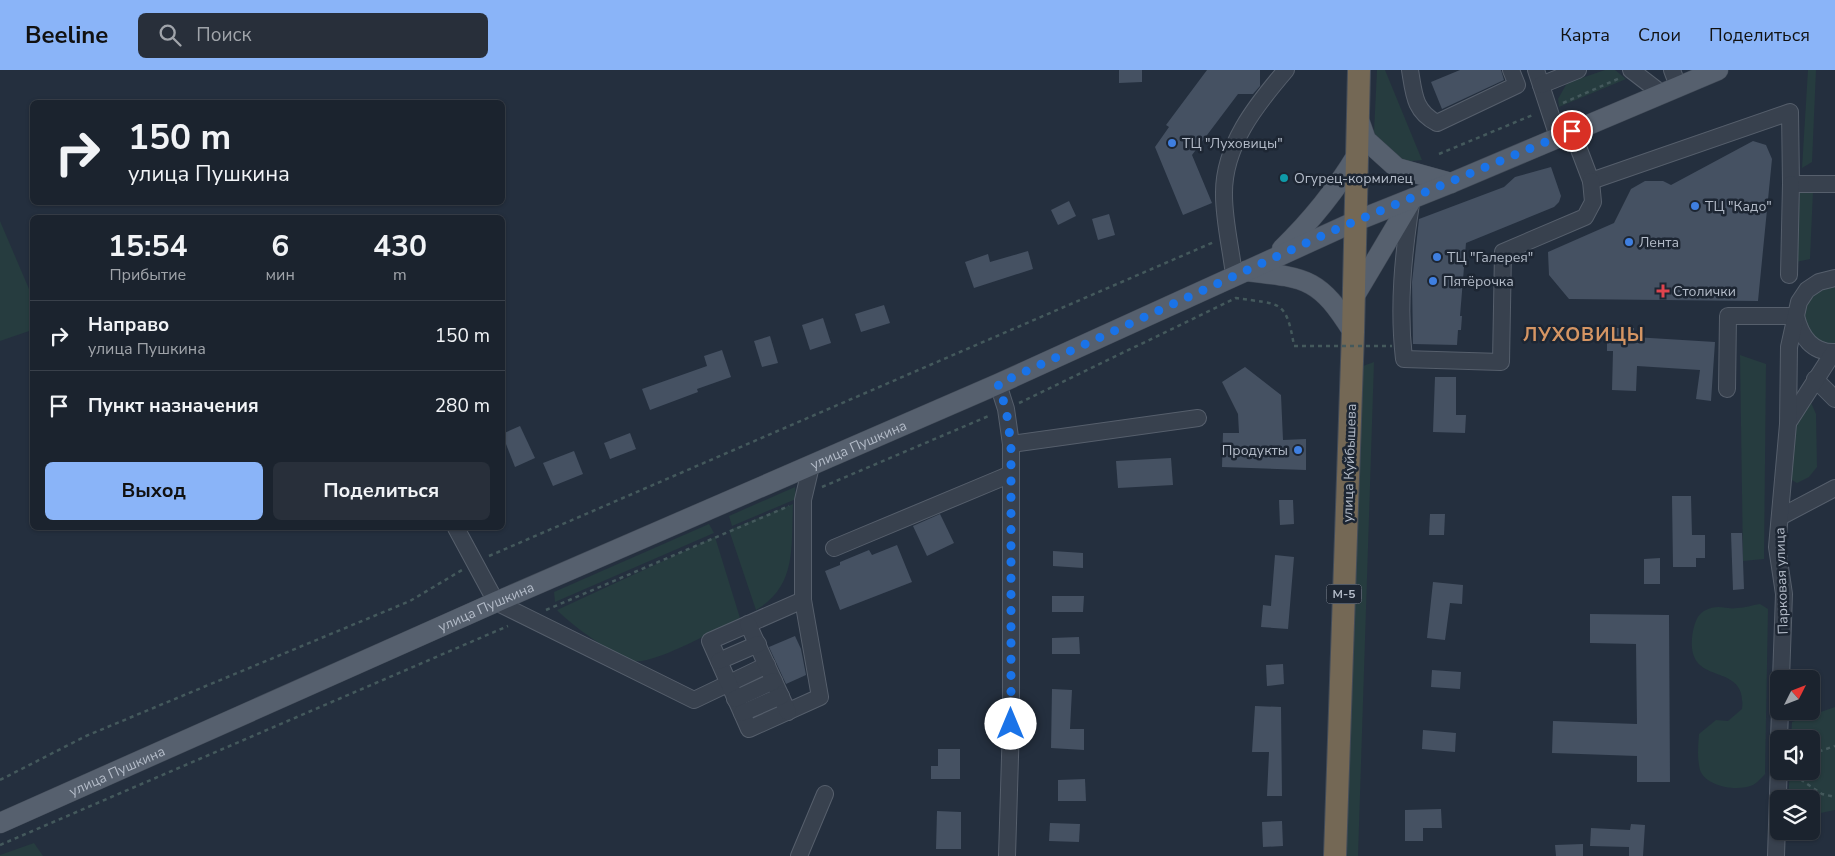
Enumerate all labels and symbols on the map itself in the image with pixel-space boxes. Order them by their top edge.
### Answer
pin [1551,110,1593,152]
place label: ТЦ "Луховицы" [1182,134,1283,153]
marker: ТЦ "Луховицы" [1166,137,1178,149]
place label: Огурец-кормилец [1294,169,1413,188]
marker: Огурец-кормилец [1278,172,1290,184]
place label: ТЦ "Кадо" [1705,197,1772,216]
marker: ТЦ "Кадо" [1689,200,1701,212]
place label: Лента [1639,233,1679,252]
marker: Лента [1623,236,1635,248]
place label: ТЦ "Галерея" [1447,248,1533,267]
marker: ТЦ "Галерея" [1431,251,1443,263]
place label: Пятёрочка [1443,272,1514,291]
marker: Пятёрочка [1427,275,1439,287]
place label: Столички [1673,282,1736,301]
marker: Столички [1657,285,1669,297]
district label: ЛУХОВИЦЫ [1523,322,1645,348]
street label: улица Куйбышева [1338,403,1361,523]
street label: улица Пушкина [807,416,910,474]
place label: Продукты [1222,441,1288,460]
marker: Продукты [1292,444,1304,456]
street label: Парковая улица [1770,527,1793,635]
street label: улица Пушкина [435,578,537,637]
road number: М-5 [1326,584,1362,604]
north arrow [1770,670,1820,720]
position arrow [984,697,1036,749]
street label: улица Пушкина [66,742,168,801]

